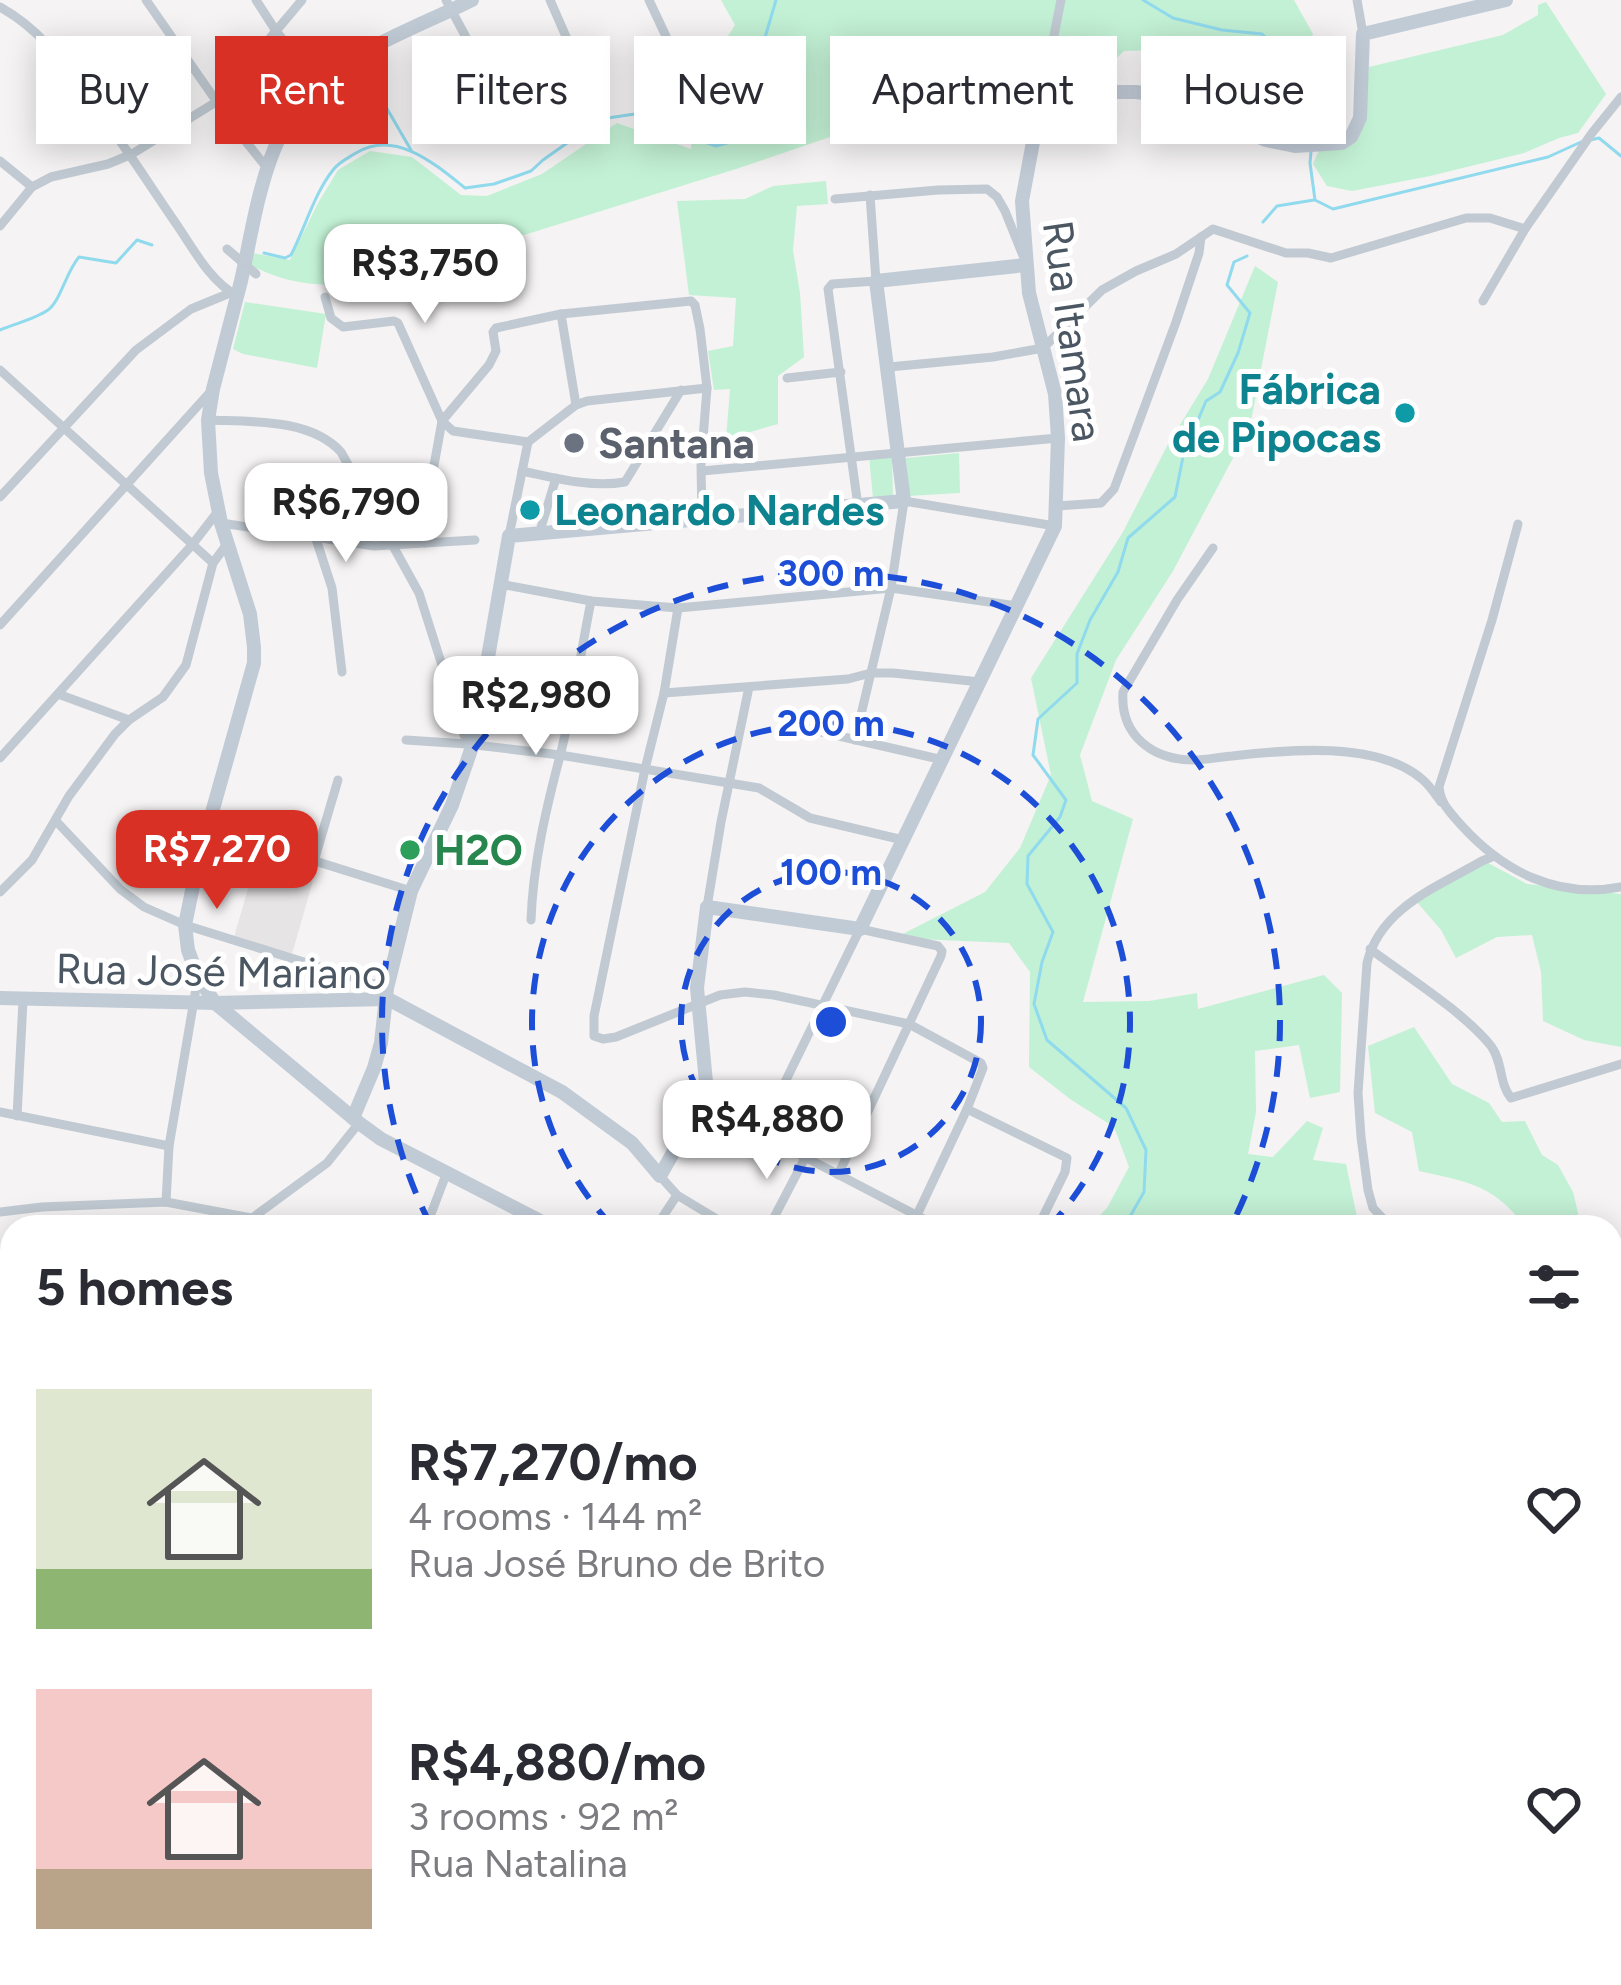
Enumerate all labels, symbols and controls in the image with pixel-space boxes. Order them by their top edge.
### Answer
chip: Buy [36,36,191,144]
chip: Rent [215,36,388,144]
chip: Filters [412,36,610,144]
chip: New [634,36,806,144]
chip: Apartment [830,36,1117,144]
chip: House [1141,36,1346,144]
street label: Rua Itamara [1032,217,1113,445]
pin: R$3,750 [314,224,536,326]
text: R$3,750 [351,239,499,286]
place label: Fábrica de Pipocas [1172,364,1381,463]
marker: Fábrica de Pipocas [1392,400,1418,426]
place label: Santana [598,418,755,469]
marker: Santana [561,430,587,456]
pin: R$6,790 [235,463,457,565]
text: R$6,790 [272,478,420,525]
place label: Leonardo Nardes [554,485,884,536]
marker: Leonardo Nardes [517,497,543,523]
text: 300 m [778,552,884,595]
pin: R$2,980 [425,656,647,758]
text: R$2,980 [460,671,612,718]
text: 200 m [777,702,885,745]
pin: R$7,270 [106,810,328,912]
text: R$7,270 [143,825,291,872]
place label: H2O [434,825,523,876]
marker: H2O [397,837,423,863]
text: 100 m [780,851,882,894]
street label: Rua José Mariano [55,943,387,1000]
centre of rings [810,1001,852,1043]
pin: R$4,880 [656,1080,878,1182]
text: R$4,880 [690,1095,844,1142]
icon: filters [1521,1254,1587,1320]
text: 5 homes [36,1257,233,1318]
text: R$7,270/mo [408,1432,698,1493]
icon: home [132,1437,276,1581]
icon: heart [1521,1476,1587,1542]
text: 4 rooms · 144 m² [408,1493,702,1540]
text: Rua José Bruno de Brito [408,1540,825,1587]
text: R$4,880/mo [408,1732,706,1793]
icon: home [132,1737,276,1881]
icon: heart [1521,1776,1587,1842]
text: 3 rooms · 92 m² [408,1793,679,1840]
text: Rua Natalina [408,1840,628,1887]

